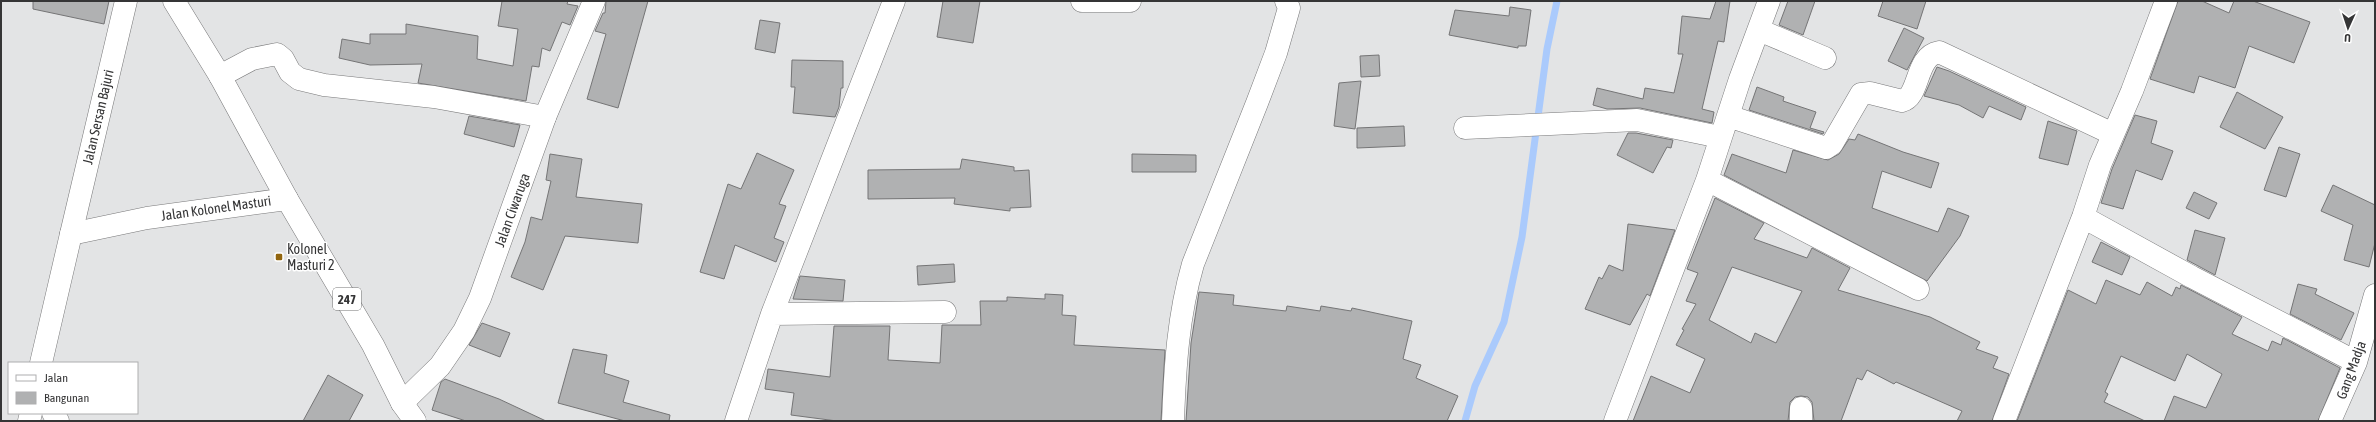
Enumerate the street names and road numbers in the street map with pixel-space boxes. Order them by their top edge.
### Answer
street label: Jalan Sersan Bajuri [79,68,117,166]
street label: Jalan Ciwaruga [491,171,533,249]
street label: Jalan Kolonel Masturi [160,192,272,224]
road number: 247 [333,288,361,310]
street label: Gang Madja [2333,339,2369,401]

